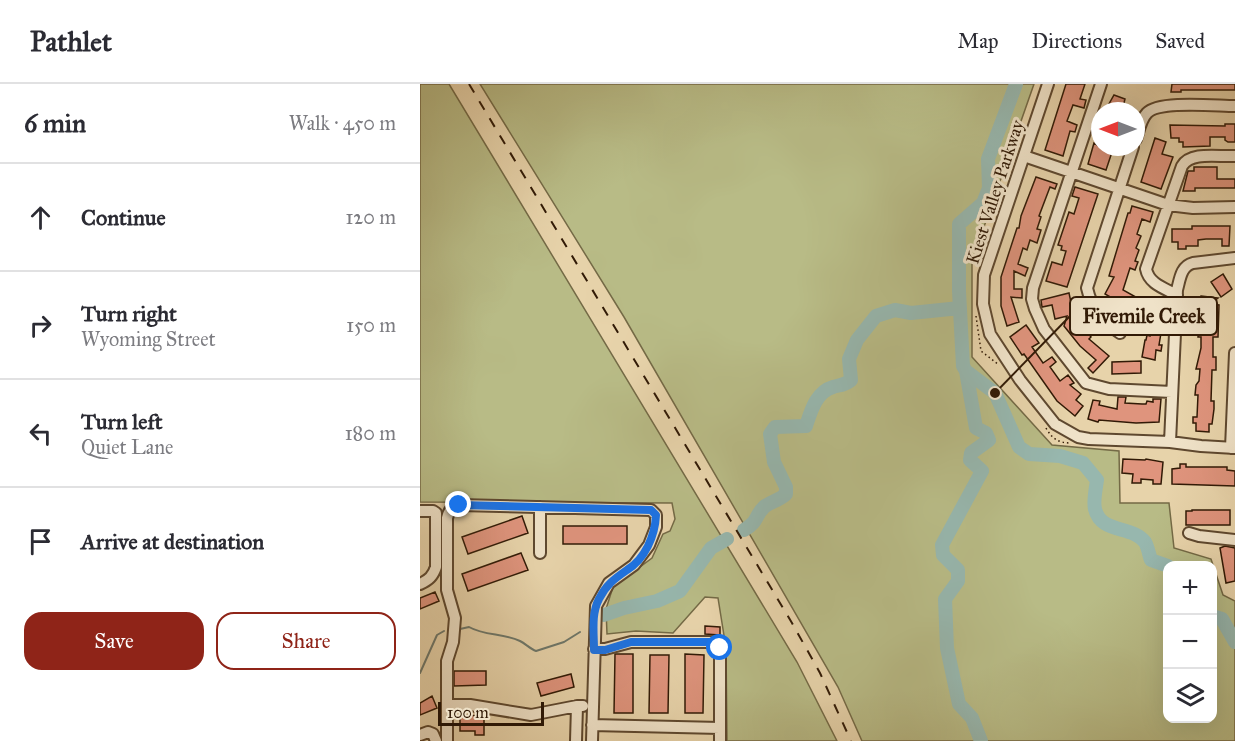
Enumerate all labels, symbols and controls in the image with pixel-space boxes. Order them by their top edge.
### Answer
text: Pathlet [30,24,112,59]
text: Map [958,28,999,54]
text: Directions [1032,28,1122,54]
text: Saved [1155,28,1205,54]
north arrow [1091,102,1145,156]
text: 6 min [24,107,86,139]
text: Walk · 450 m [289,111,396,135]
street label: Kiest Valley Parkway [961,117,1029,267]
icon: ahead [24,201,57,234]
text: Continue [81,204,166,231]
text: 120 m [345,205,396,229]
callout: Fivemile Creek [1070,297,1217,335]
text: Turn right [81,300,177,327]
text: Fivemile Creek [1082,304,1206,328]
icon: right [24,309,57,342]
text: 150 m [346,313,396,337]
text: Wyoming Street [81,327,216,351]
text: Turn left [81,408,163,435]
icon: left [24,417,57,450]
text: 180 m [345,421,396,445]
text: Quiet Lane [81,435,173,459]
route end [445,491,471,517]
icon: arrive [24,525,57,558]
text: Arrive at destination [81,528,264,555]
map controls [1163,561,1217,723]
button: + [1163,561,1217,615]
button: Save [24,612,204,670]
button: Share [216,612,396,670]
button: − [1163,615,1217,669]
route start [706,634,732,660]
button: layers [1163,669,1217,723]
scale bar [438,699,544,726]
text: 100 m [447,703,489,722]

